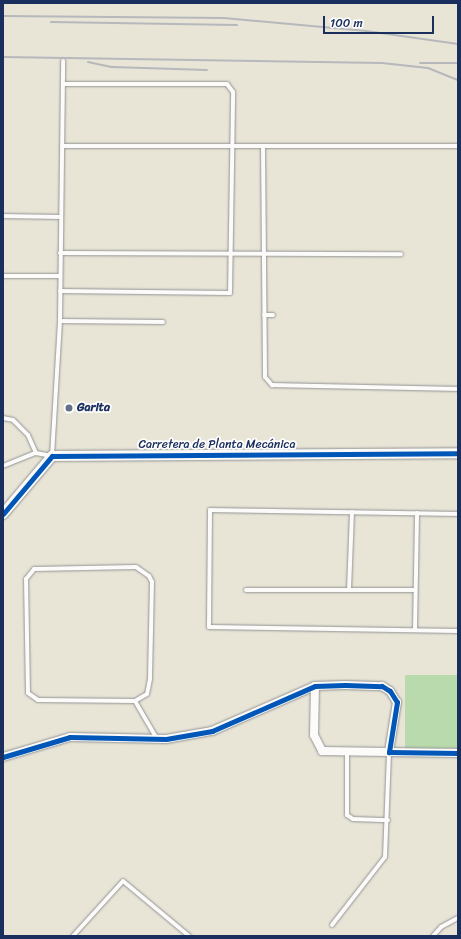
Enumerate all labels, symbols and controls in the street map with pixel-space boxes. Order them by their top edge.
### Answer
scale bar [325,8,436,34]
text: 100 m [330,12,363,34]
place label: Garita [77,401,110,415]
marker: Garita [64,403,74,413]
street label: Carretera de Planta Mecánica [139,438,295,452]

